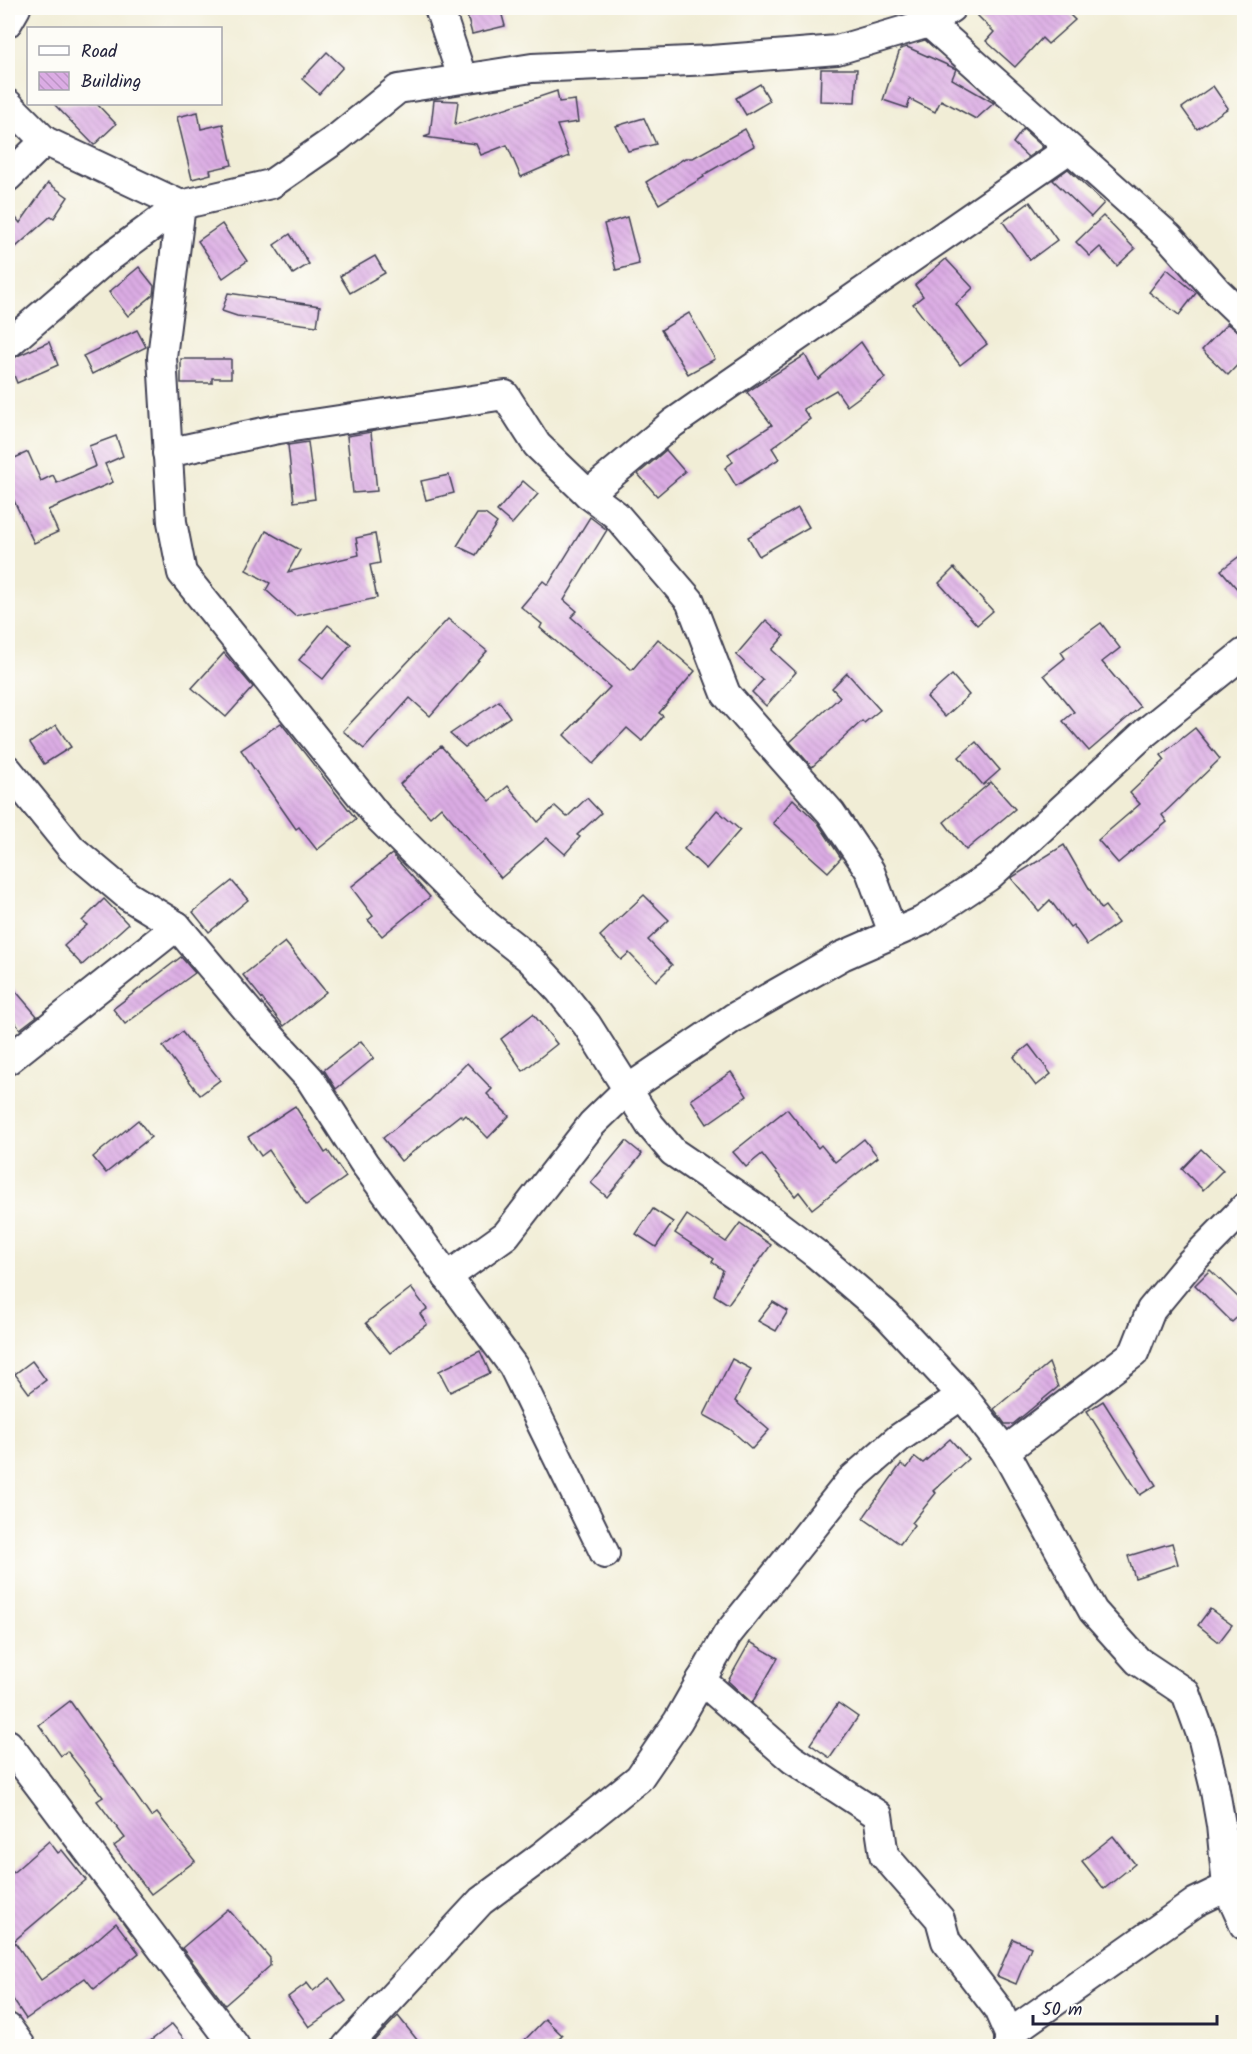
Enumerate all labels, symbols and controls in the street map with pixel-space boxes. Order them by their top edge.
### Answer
legend [27,27,222,105]
text: Road [81,38,118,67]
text: Building [81,68,141,97]
scale bar [1033,1988,1218,2026]
text: 50 m [1042,1996,1082,2025]

